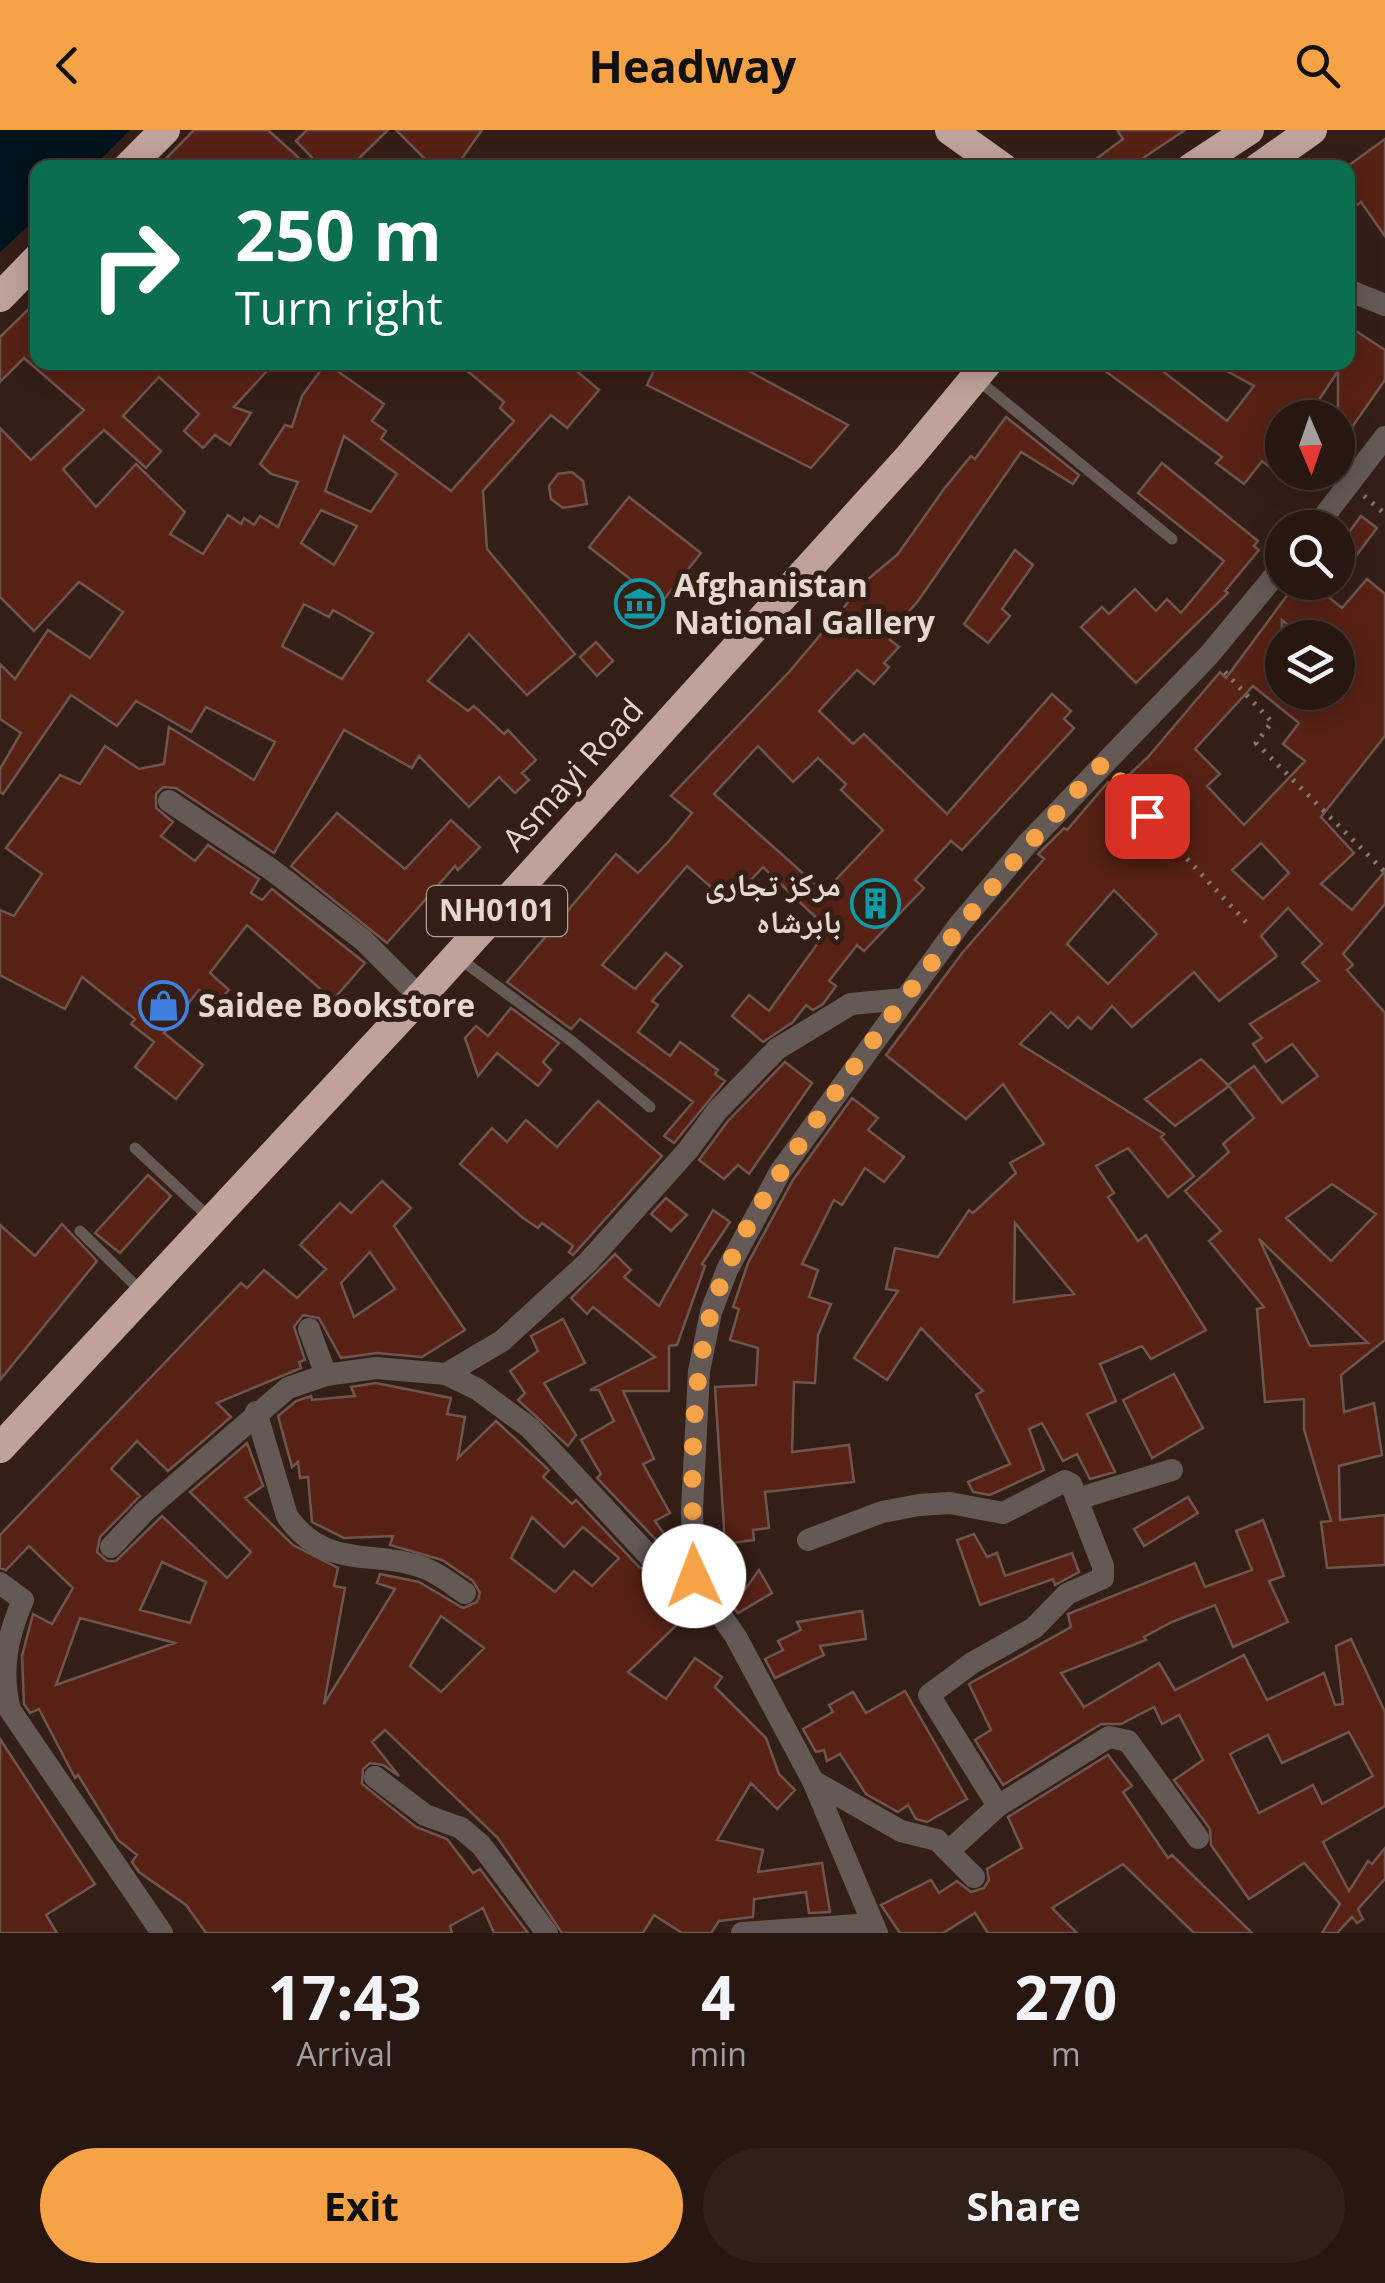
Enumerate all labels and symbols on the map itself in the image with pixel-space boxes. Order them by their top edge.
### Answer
north arrow [1265,400,1355,490]
place label: Afghanistan National Gallery [674,563,936,643]
museum icon: Afghanistan National Gallery [613,578,665,630]
street label: Asmayi Road [492,688,652,860]
pin [1105,774,1190,859]
place label: مرکز تجاری بابرشاه [704,862,841,942]
building icon: مرکز تجاری بابرشاه [850,877,902,929]
road number: NH0101 [427,886,567,936]
shop icon: Saidee Bookstore [137,980,189,1032]
place label: Saidee Bookstore [198,983,475,1026]
position arrow [642,1524,746,1628]

